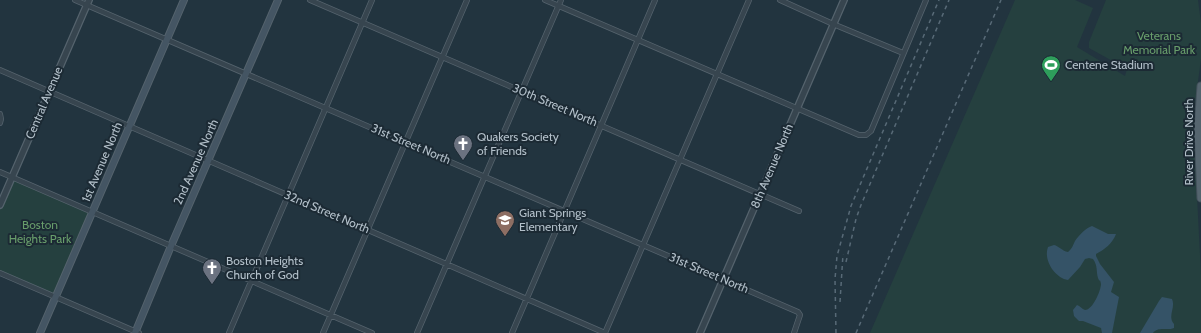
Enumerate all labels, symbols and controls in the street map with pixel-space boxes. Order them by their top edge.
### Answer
park label: Veterans Memorial Park [1123,28,1196,57]
sports icon: Centene Stadium [1040,54,1062,82]
place label: Centene Stadium [1065,57,1153,72]
street label: Central Avenue [22,64,66,141]
street label: 30th Street North [510,80,600,129]
street label: River Drive North [1181,99,1196,185]
street label: 2nd Avenue North [170,117,221,207]
street label: 1st Avenue North [78,119,125,204]
street label: 31st Street North [369,120,453,167]
street label: 8th Avenue North [747,121,796,210]
place label: Quakers Society of Friends [477,129,559,158]
church icon: Quakers Society of Friends [452,133,474,161]
street label: 32nd Street North [282,187,372,236]
place label: Giant Springs Elementary [519,205,586,234]
school or university icon: Giant Springs Elementary [494,209,516,237]
park label: Boston Heights Park [9,217,72,246]
street label: 31st Street North [667,249,751,296]
place label: Boston Heights Church of God [226,253,303,282]
church icon: Boston Heights Church of God [201,257,223,285]

